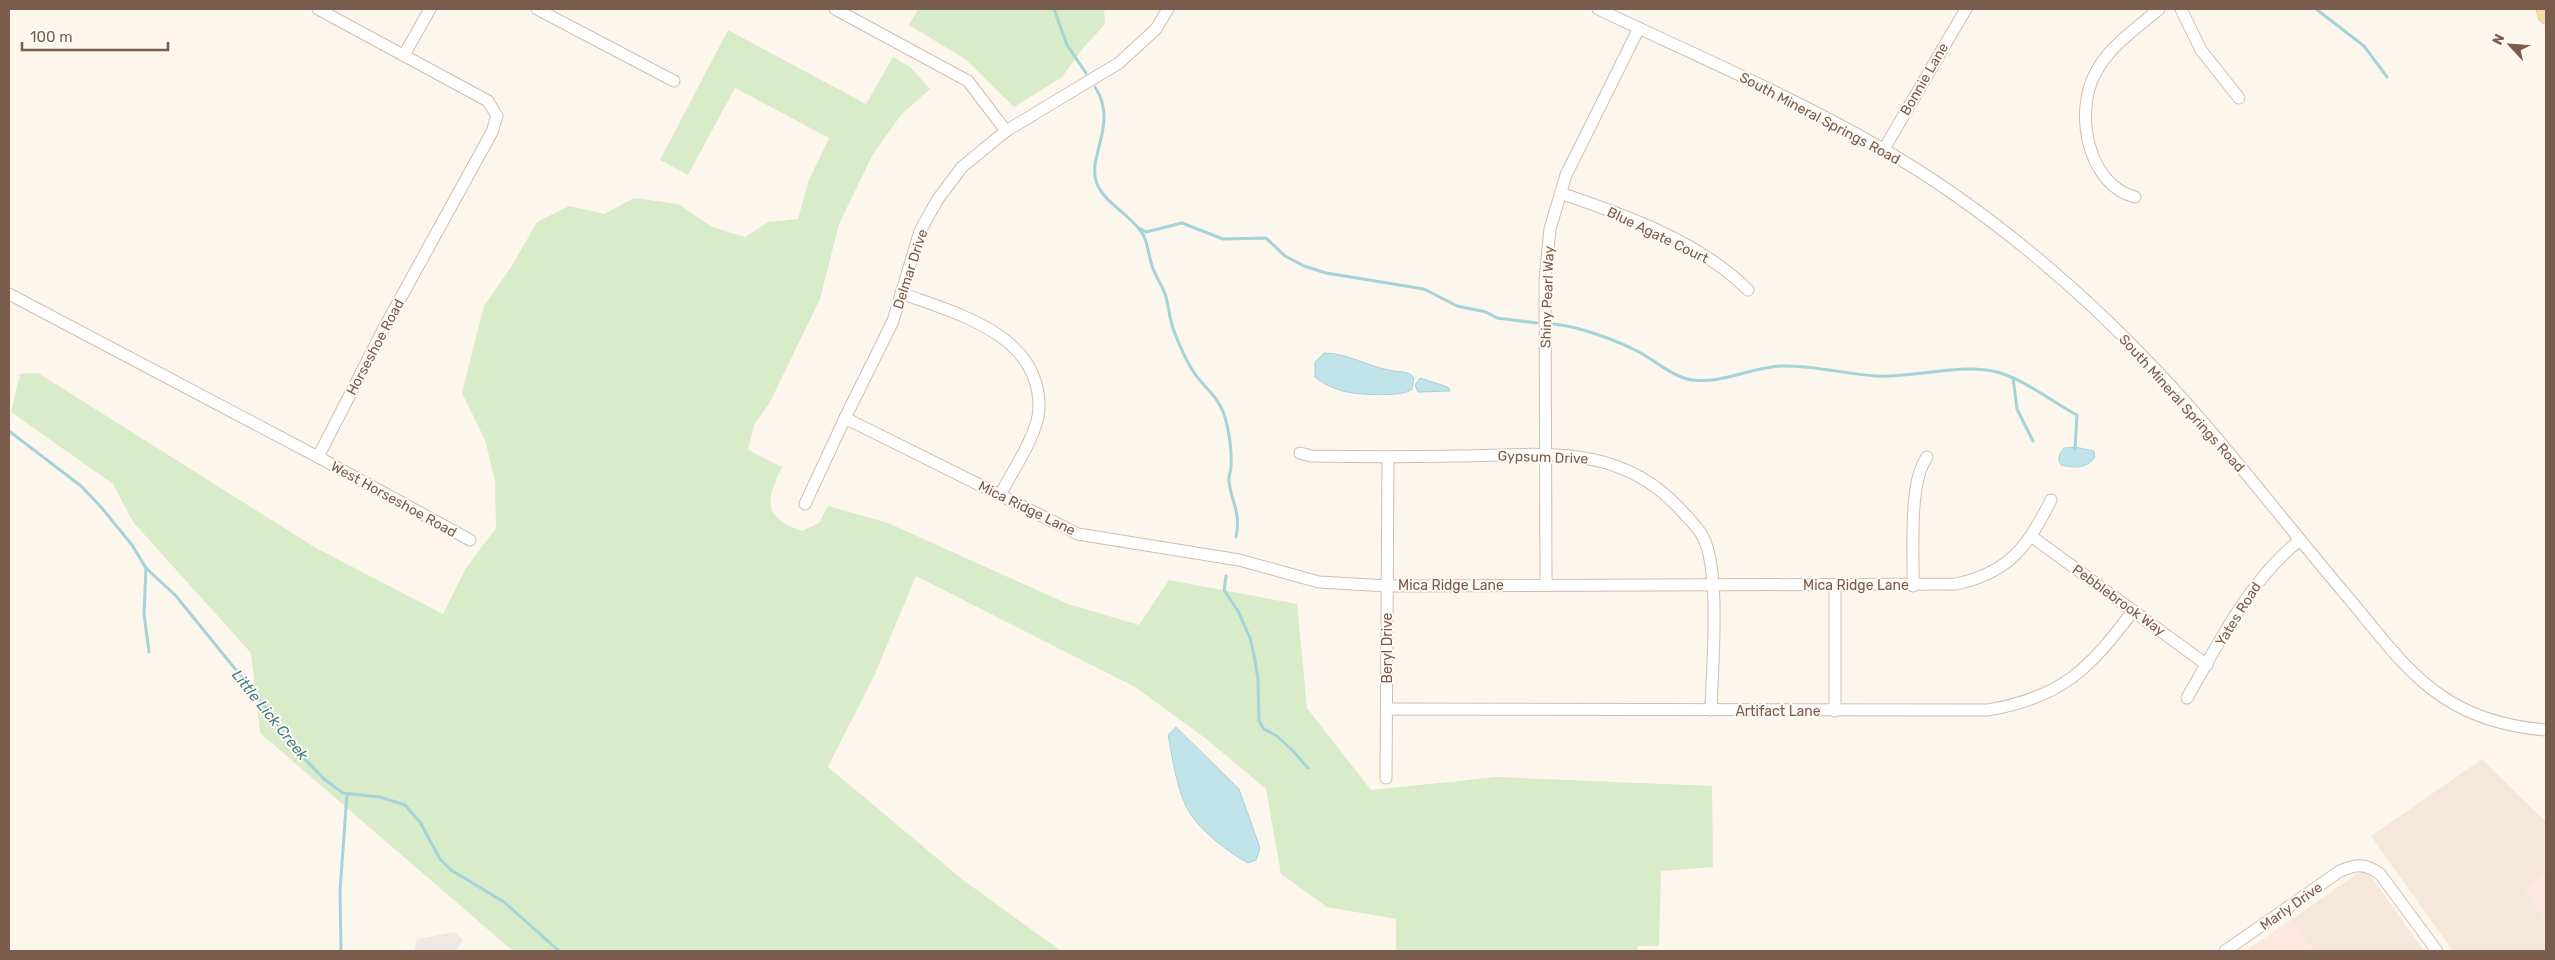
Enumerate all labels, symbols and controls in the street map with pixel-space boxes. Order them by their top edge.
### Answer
scale bar [22,20,169,52]
north arrow [2485,20,2535,70]
text: 100 m [30,28,72,46]
text: N [2489,31,2509,48]
street label: Bonnie Lane [1897,40,1952,119]
street label: South Mineral Springs Road [1737,69,1903,168]
street label: Blue Agate Court [1604,204,1712,268]
street label: Delmar Drive [890,227,931,311]
street label: Shiny Pearl Way [1537,245,1558,348]
street label: Horseshoe Road [343,296,408,398]
street label: South Mineral Springs Road [2115,331,2248,476]
street label: Gypsum Drive [1497,447,1589,468]
street label: West Horseshoe Road [328,458,460,541]
street label: Mica Ridge Lane [975,478,1078,539]
street label: Pebblebrook Way [2069,561,2169,640]
street label: Mica Ridge Lane [1398,577,1504,594]
street label: Mica Ridge Lane [1803,577,1909,594]
street label: Yates Road [2212,579,2265,649]
street label: Beryl Drive [1379,612,1396,683]
water label: Little Lick Creek [228,666,312,764]
street label: Artifact Lane [1735,703,1821,720]
street label: Marly Drive [2257,879,2326,934]

